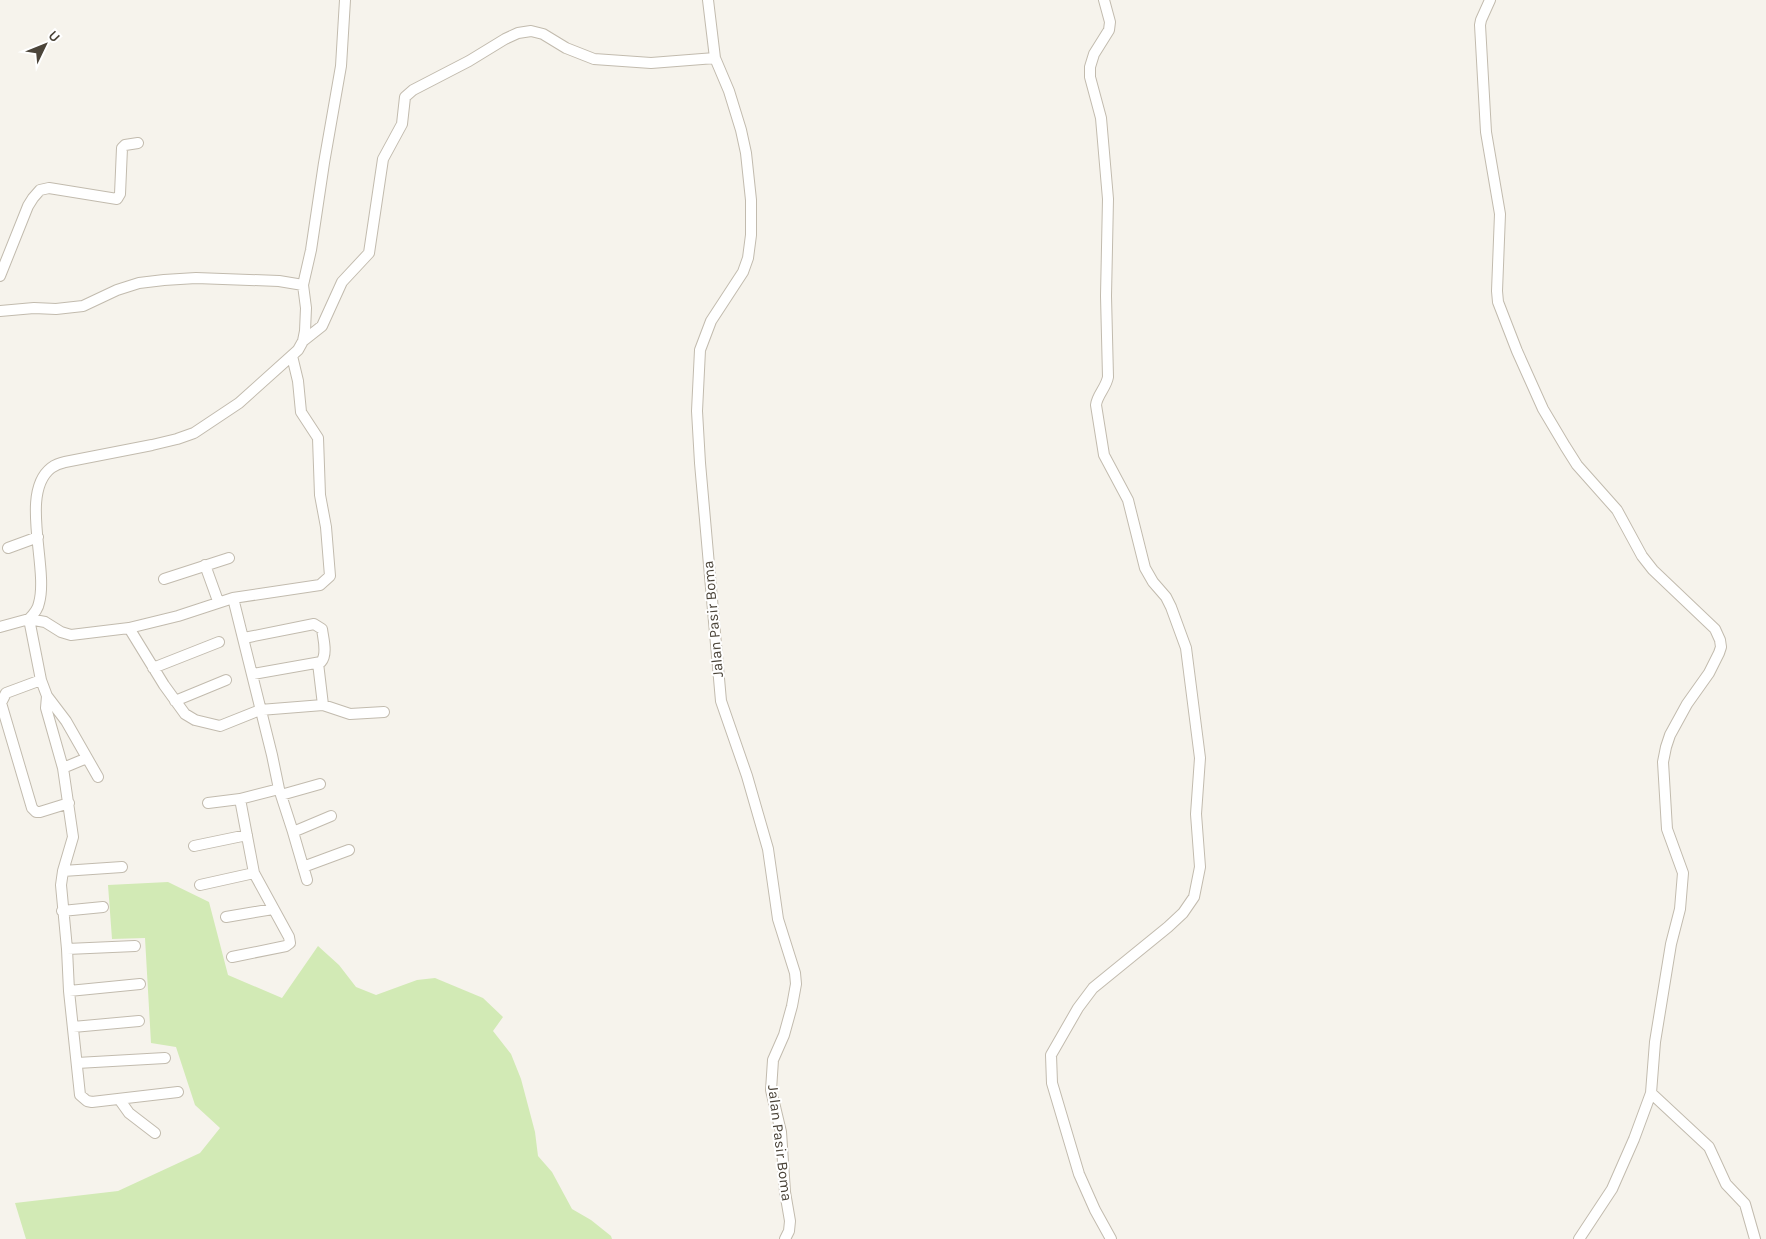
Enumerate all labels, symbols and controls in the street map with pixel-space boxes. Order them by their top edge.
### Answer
north arrow [20,20,70,70]
text: U [45,27,64,46]
street label: Jalan Pasir Boma [699,560,727,678]
street label: Jalan Pasir Boma [764,1084,796,1202]

